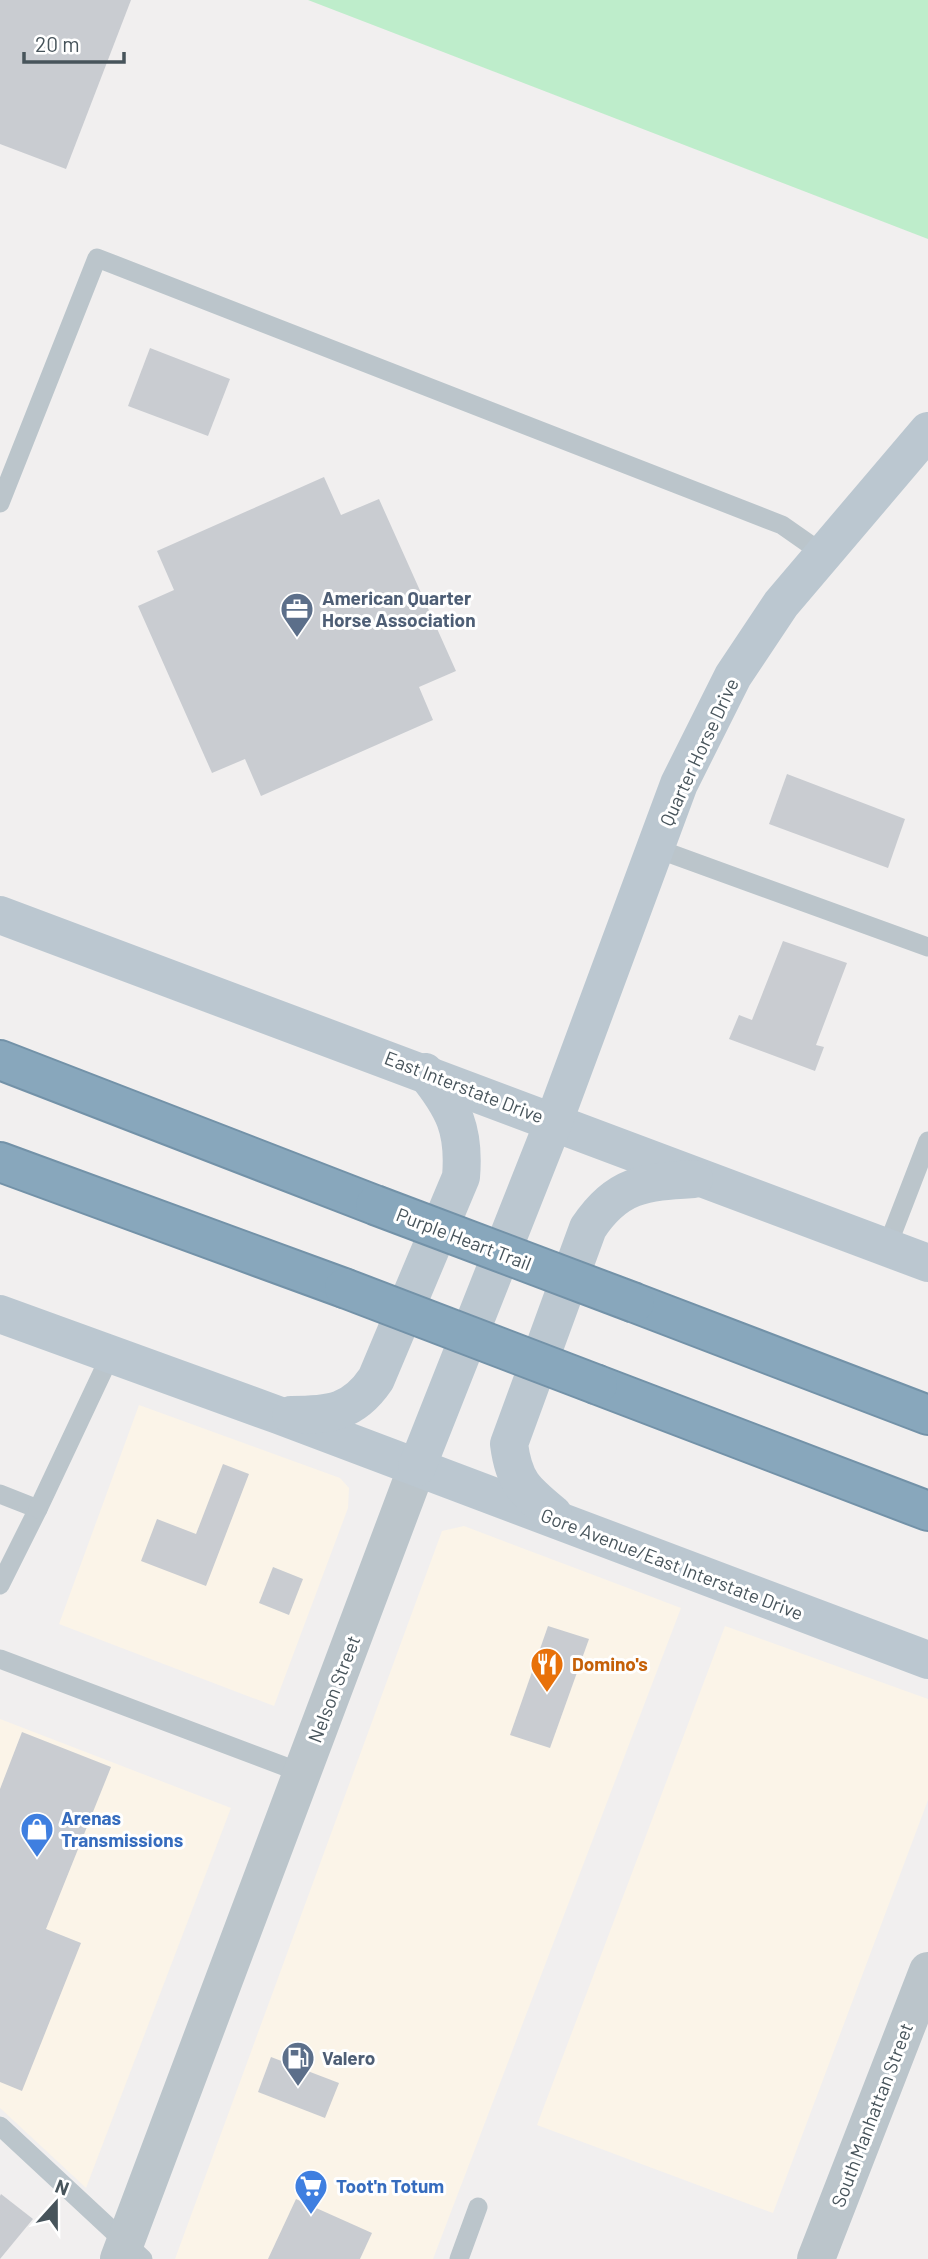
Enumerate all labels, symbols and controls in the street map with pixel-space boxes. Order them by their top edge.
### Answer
scale bar [24,21,124,65]
text: 20 m [35,31,80,56]
place label: American Quarter Horse Association [322,586,476,631]
office icon: American Quarter Horse Association [278,590,316,639]
street label: Quarter Horse Drive [654,674,743,829]
street label: East Interstate Drive [381,1046,547,1127]
street label: Purple Heart Trail [393,1202,535,1275]
street label: Gore Avenue/East Interstate Drive [538,1503,807,1624]
street label: Nelson Street [303,1632,364,1746]
restaurant icon: Domino's [528,1645,566,1694]
place label: Domino's [572,1652,648,1675]
place label: Arenas Transmissions [61,1806,183,1851]
shop icon: Arenas Transmissions [18,1810,56,1859]
street label: South Manhattan Street [826,2019,917,2210]
fuel station icon: Valero [279,2039,317,2088]
place label: Valero [322,2046,375,2069]
supermarket icon: Toot'n Totum [292,2167,330,2216]
north arrow [21,2168,91,2238]
text: N [52,2174,72,2200]
place label: Toot'n Totum [336,2174,444,2197]

